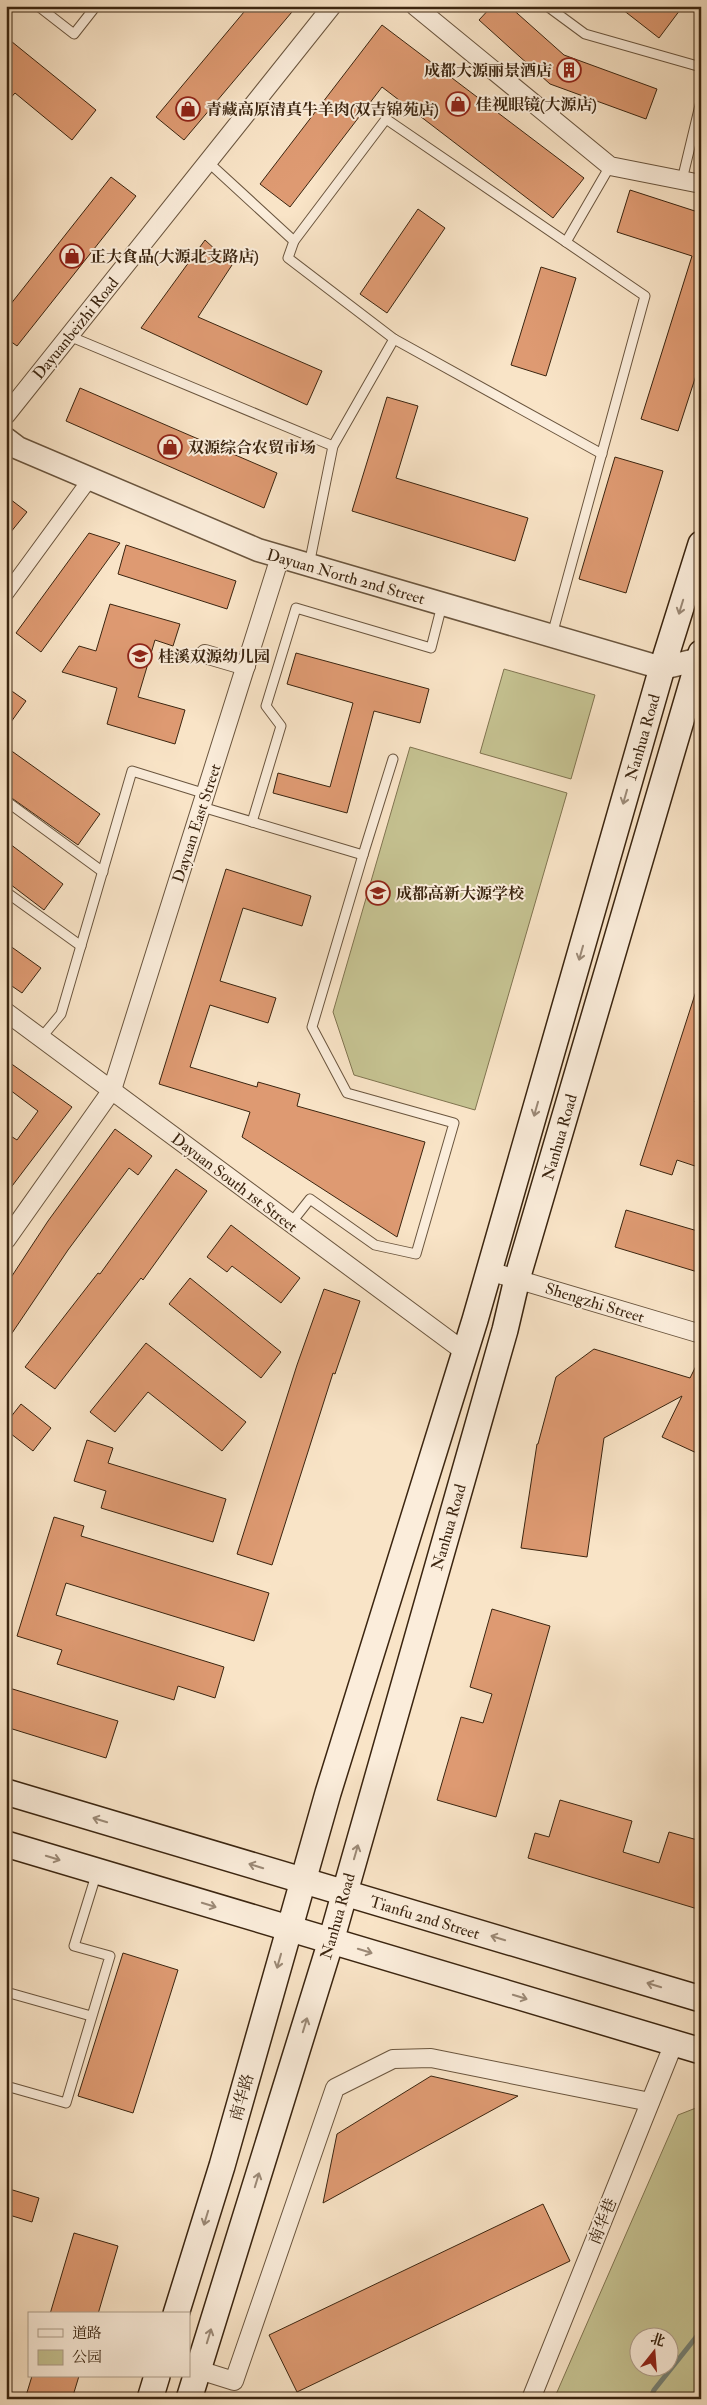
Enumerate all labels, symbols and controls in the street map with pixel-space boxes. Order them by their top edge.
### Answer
building icon: 成都大源丽景酒店 [556,57,582,83]
place label: 成都大源丽景酒店 [424,61,552,81]
shop icon: 佳视眼镜(大源店) [445,91,471,117]
place label: 佳视眼镜(大源店) [476,95,597,115]
shop icon: 青藏高原清真牛羊肉(双吉锦苑店) [175,96,201,122]
place label: 青藏高原清真牛羊肉(双吉锦苑店) [206,100,439,120]
shop icon: 正大食品(大源北支路店) [59,243,85,269]
place label: 正大食品(大源北支路店) [90,247,259,267]
street label: Dayuanbeizhi Road [29,273,123,384]
shop icon: 双源综合农贸市场 [157,434,183,460]
place label: 双源综合农贸市场 [188,438,316,458]
street label: Dayuan North 2nd Street [264,545,427,609]
one-way arrow [676,599,686,615]
school or university icon: 桂溪双源幼儿园 [127,643,153,669]
place label: 桂溪双源幼儿园 [158,647,270,667]
street label: Nanhua Road [621,692,665,783]
street label: Dayuan East Street [168,761,226,885]
one-way arrow [620,788,630,804]
school or university icon: 成都高新大源学校 [365,880,391,906]
place label: 成都高新大源学校 [396,884,524,904]
one-way arrow [575,944,585,960]
street label: Nanhua Road [538,1092,582,1183]
one-way arrow [530,1101,540,1117]
street label: Dayuan South 1st Street [167,1129,302,1237]
street label: Shengzhi Street [543,1278,647,1328]
street label: Nanhua Road [427,1482,471,1573]
one-way arrow [92,1814,108,1824]
one-way arrow [351,1845,361,1861]
one-way arrow [45,1854,61,1864]
one-way arrow [248,1861,264,1871]
street label: Nanhua Road [316,1871,360,1962]
street label: Tianfu 2nd Street [367,1892,482,1944]
one-way arrow [200,1900,216,1910]
one-way arrow [491,1933,507,1943]
one-way arrow [356,1946,372,1956]
one-way arrow [274,1952,284,1968]
one-way arrow [646,1979,662,1989]
one-way arrow [512,1992,528,2002]
one-way arrow [300,2017,310,2033]
street label: 南华路 [226,2071,258,2123]
one-way arrow [252,2173,262,2189]
street label: 南华巷 [585,2195,621,2247]
one-way arrow [200,2209,210,2225]
legend [28,2312,190,2378]
text: 道路 [72,2324,102,2343]
one-way arrow [205,2328,215,2344]
north arrow [630,2328,680,2378]
text: 北 [648,2330,667,2350]
text: 公园 [72,2348,102,2367]

